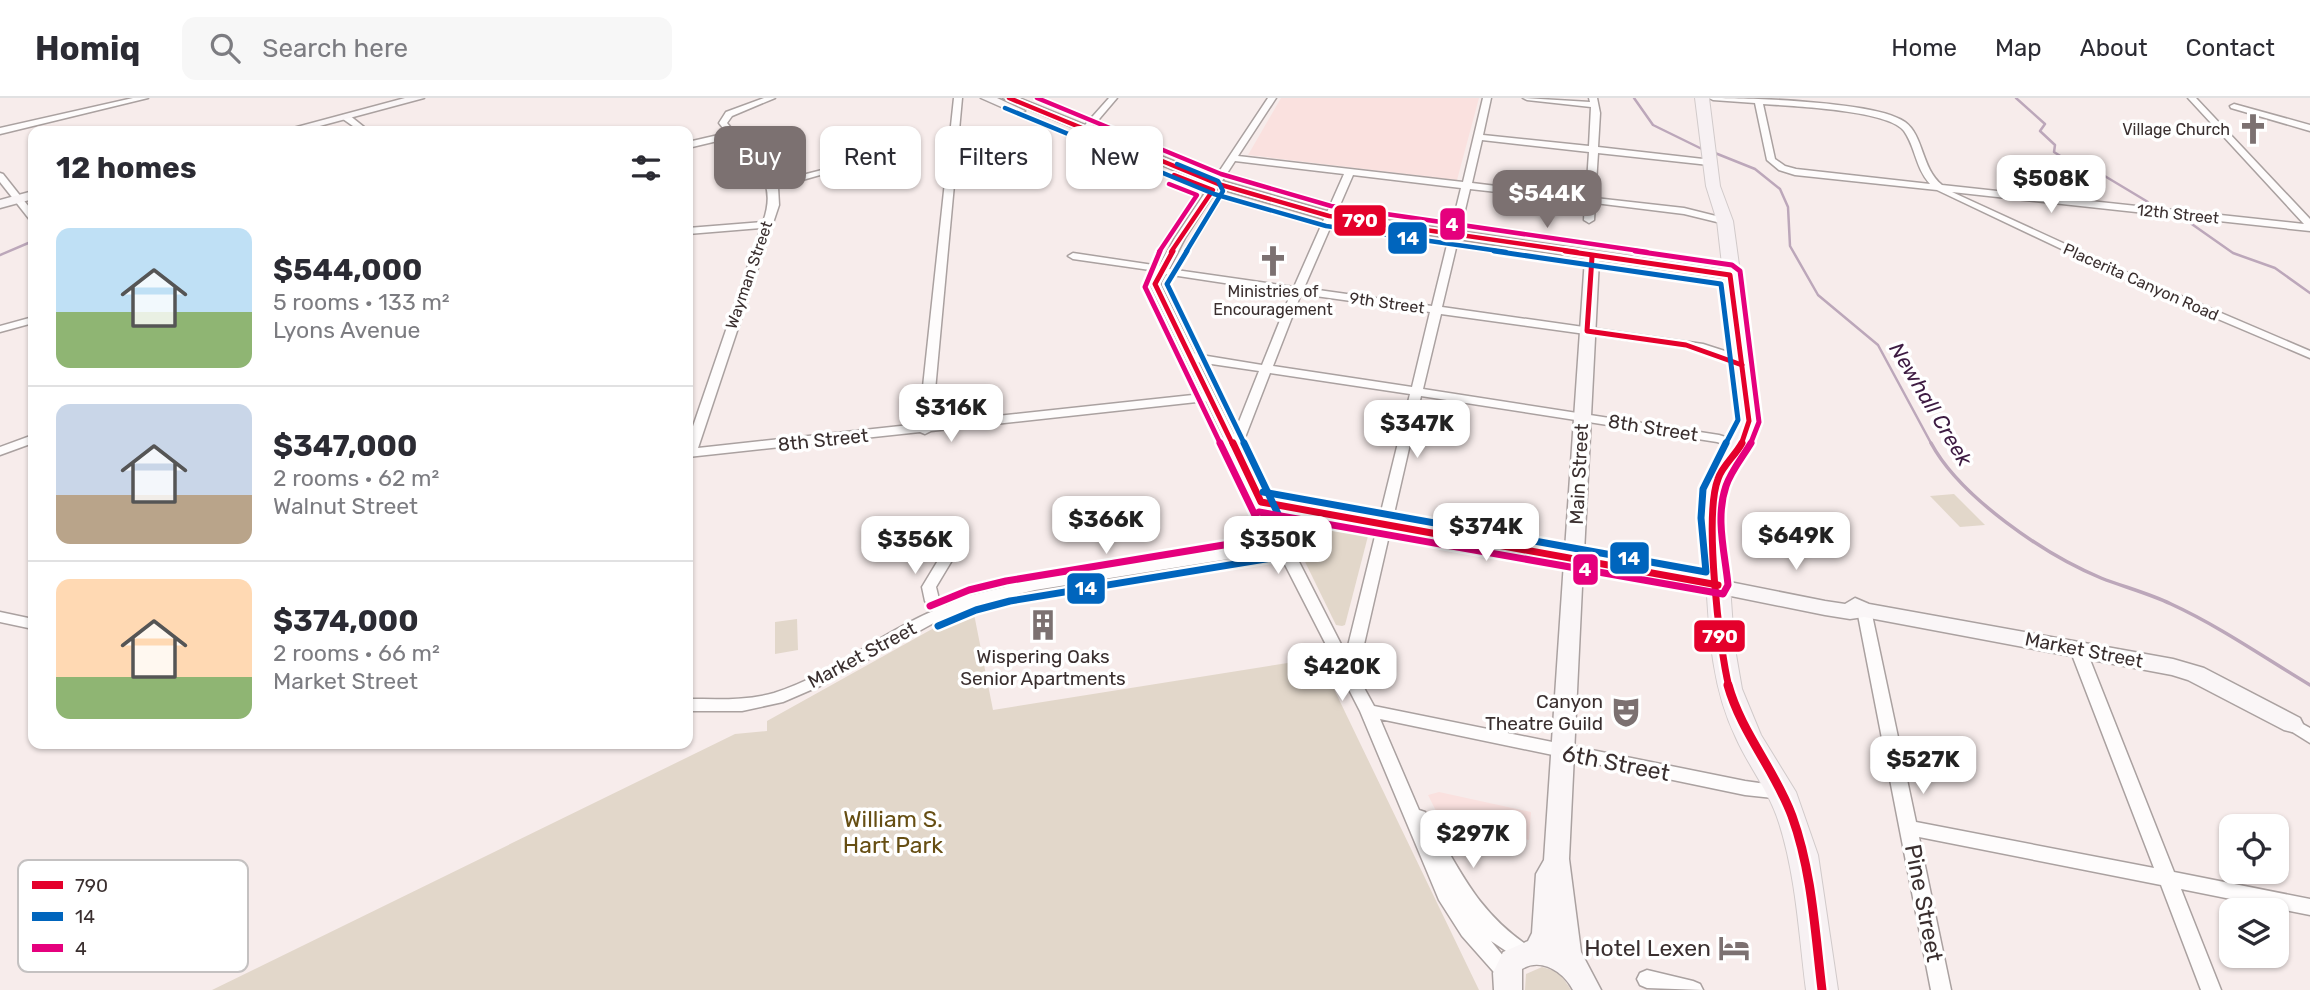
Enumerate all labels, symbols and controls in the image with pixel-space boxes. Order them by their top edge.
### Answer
search box [182,17,672,80]
text: Homiq [35,29,140,68]
icon: search [206,29,244,67]
text: Search here [262,33,408,64]
text: Home [1891,34,1957,62]
text: Map [1995,34,2042,62]
text: About [2080,34,2148,62]
text: Contact [2186,34,2275,62]
church icon: Village Church [2236,112,2270,146]
place label: Village Church [2122,120,2230,139]
chip: Buy [714,126,806,189]
chip: Rent [820,126,921,189]
chip: Filters [935,126,1052,189]
chip: New [1066,126,1163,189]
icon: filters [627,149,665,187]
text: 12 homes [56,150,197,186]
pin: $508K [2002,156,2100,215]
text: $508K [2013,164,2089,192]
pin: $544K [1498,170,1596,230]
text: $544K [1509,179,1585,207]
street label: 12th Street [2136,200,2220,228]
line badge: 790 [1333,204,1387,237]
line badge: 4 [1439,207,1466,241]
text: 790 [1342,209,1378,232]
text: 4 [1446,213,1459,236]
street label: Wayman Street [722,219,776,331]
line badge: 14 [1387,221,1428,255]
text: 14 [1397,227,1419,250]
street label: Placerita Canyon Road [2060,239,2222,325]
church icon: Ministries of Encouragement [1256,244,1290,278]
text: $544,000 [273,252,423,288]
icon: home [112,256,196,340]
place label: Ministries of Encouragement [1213,282,1333,319]
text: 5 rooms · 133 m² [273,288,450,316]
street label: 9th Street [1348,288,1426,318]
text: Lyons Avenue [273,316,420,344]
water label: Newhall Creek [1884,338,1978,471]
pin: $316K [902,384,1000,444]
text: $316K [915,393,987,421]
pin: $347K [1368,400,1466,460]
text: $347K [1380,409,1454,437]
street label: 8th Street [1606,410,1700,447]
street label: Main Street [1565,422,1593,525]
street label: 8th Street [777,424,870,456]
text: $347,000 [273,428,417,464]
icon: home [112,432,196,516]
text: 2 rooms · 62 m² [273,464,439,492]
text: Walnut Street [273,492,418,520]
pin: $366K [1057,496,1155,556]
pin: $374K [1437,504,1535,563]
text: $366K [1068,505,1144,533]
text: $374K [1449,512,1523,540]
pin: $649K [1747,512,1845,572]
pin: $356K [866,517,964,576]
pin: $350K [1229,517,1327,576]
text: $649K [1758,521,1834,549]
text: $356K [877,525,953,553]
text: $350K [1240,525,1316,553]
line badge: 14 [1609,541,1650,575]
text: 14 [1618,547,1640,570]
line badge: 4 [1572,553,1599,586]
text: 4 [1579,558,1592,581]
line badge: 14 [1066,572,1106,605]
text: 14 [1075,577,1097,600]
text: $374,000 [273,603,419,639]
icon: home [112,607,196,691]
building icon: Wispering Oaks Senior Apartments [1026,608,1060,642]
street label: Market Street [804,616,921,693]
line badge: 790 [1693,619,1746,653]
text: 790 [1702,625,1738,648]
street label: Market Street [2023,627,2146,673]
text: 2 rooms · 66 m² [273,639,440,667]
pin: $420K [1293,644,1391,703]
place label: Wispering Oaks Senior Apartments [960,645,1126,690]
text: $420K [1304,652,1380,680]
text: Market Street [273,667,418,695]
place label: Canyon Theatre Guild [1485,690,1603,735]
theatre icon: Canyon Theatre Guild [1609,695,1643,729]
pin: $527K [1874,736,1972,796]
street label: 6th Street [1560,739,1672,787]
text: $527K [1886,745,1960,773]
park label: William S. Hart Park [843,805,943,859]
pin: $297K [1424,810,1522,870]
map controls [2219,814,2289,968]
button: locate [2219,814,2289,884]
text: $297K [1436,819,1510,847]
street label: Pine Street [1899,842,1949,964]
legend [18,860,248,972]
text: 790 [75,874,108,897]
button: layers [2219,898,2289,968]
text: 14 [75,905,95,928]
hotel icon: Hotel Lexen [1717,931,1751,965]
place label: Hotel Lexen [1584,934,1711,962]
text: 4 [75,937,87,960]

